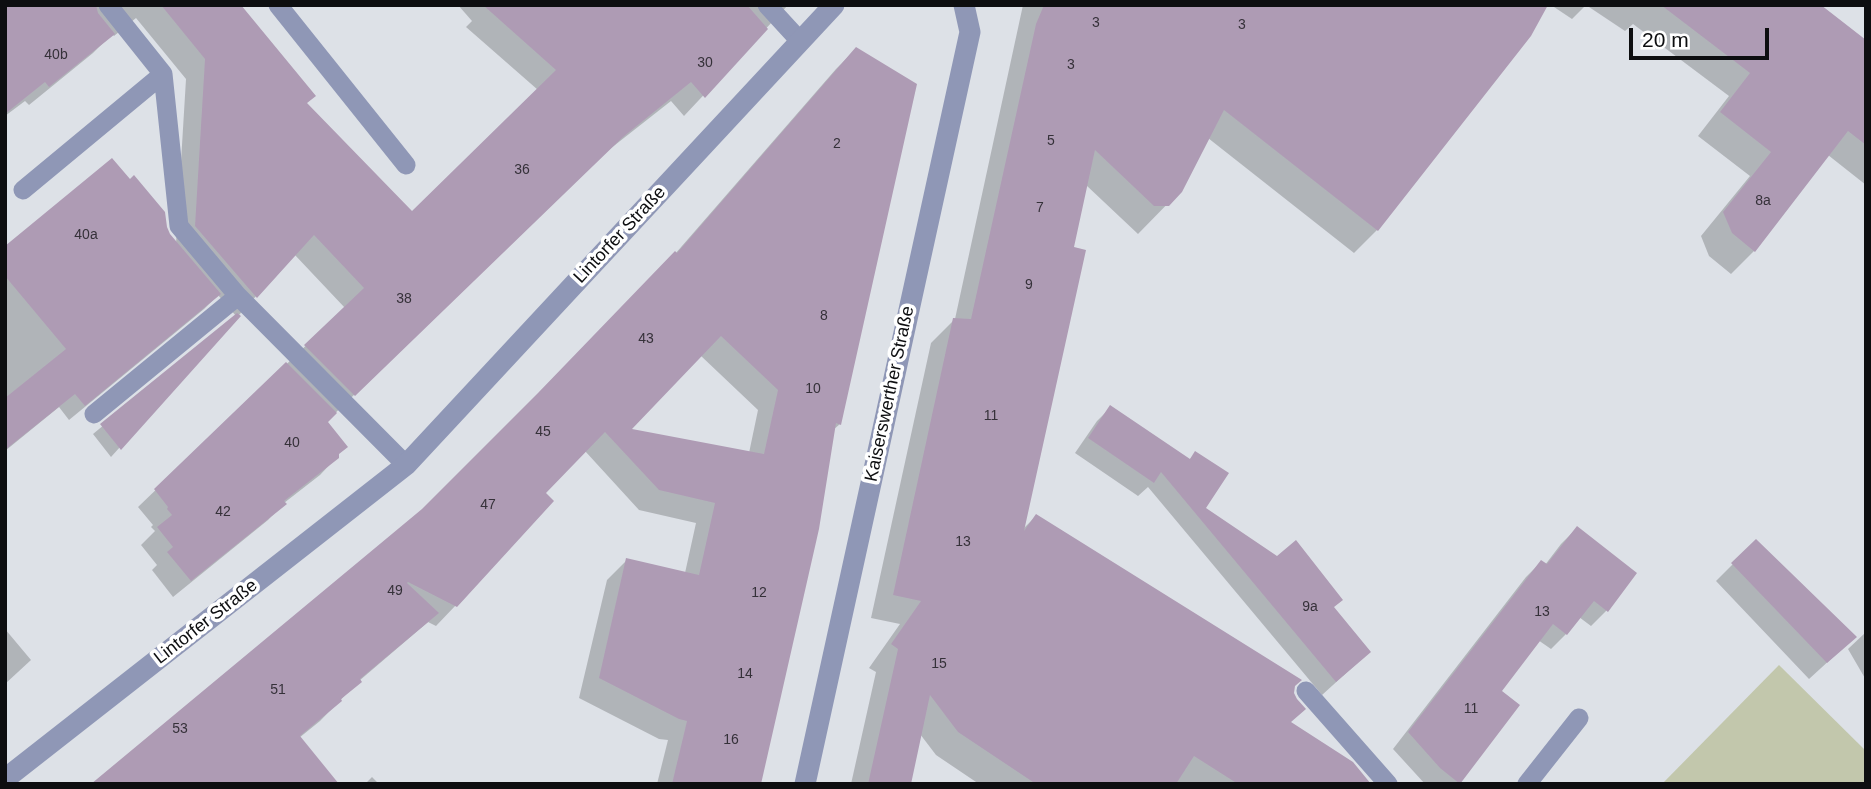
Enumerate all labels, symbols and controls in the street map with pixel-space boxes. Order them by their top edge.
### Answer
scale bar [1633,14,1773,58]
house number: 3 [1092,15,1100,31]
house number: 3 [1238,17,1246,33]
text: 20 m [1642,28,1689,51]
house number: 40b [44,47,68,63]
house number: 30 [697,55,713,71]
house number: 3 [1067,57,1075,73]
house number: 5 [1047,133,1055,149]
house number: 2 [833,136,841,152]
house number: 36 [514,162,530,178]
street label: Lintorfer Straße [569,182,671,288]
house number: 8a [1755,193,1771,209]
house number: 7 [1036,200,1044,216]
house number: 40a [74,227,98,243]
house number: 9 [1025,277,1033,293]
house number: 38 [396,291,412,307]
street label: Kaiserswerther Straße [861,304,919,484]
house number: 8 [820,308,828,324]
house number: 43 [638,331,654,347]
house number: 10 [805,381,821,397]
house number: 11 [984,408,998,424]
house number: 45 [535,424,551,440]
house number: 40 [284,435,300,451]
house number: 47 [480,497,496,513]
house number: 42 [215,504,231,520]
house number: 13 [955,534,971,550]
street label: Lintorfer Straße [150,575,262,669]
house number: 49 [387,583,403,599]
house number: 12 [751,585,767,601]
house number: 9a [1302,599,1318,615]
house number: 13 [1534,604,1550,620]
house number: 15 [931,656,947,672]
house number: 14 [737,666,753,682]
house number: 51 [270,682,286,698]
house number: 11 [1464,701,1478,717]
house number: 53 [172,721,188,737]
house number: 16 [723,732,739,748]

